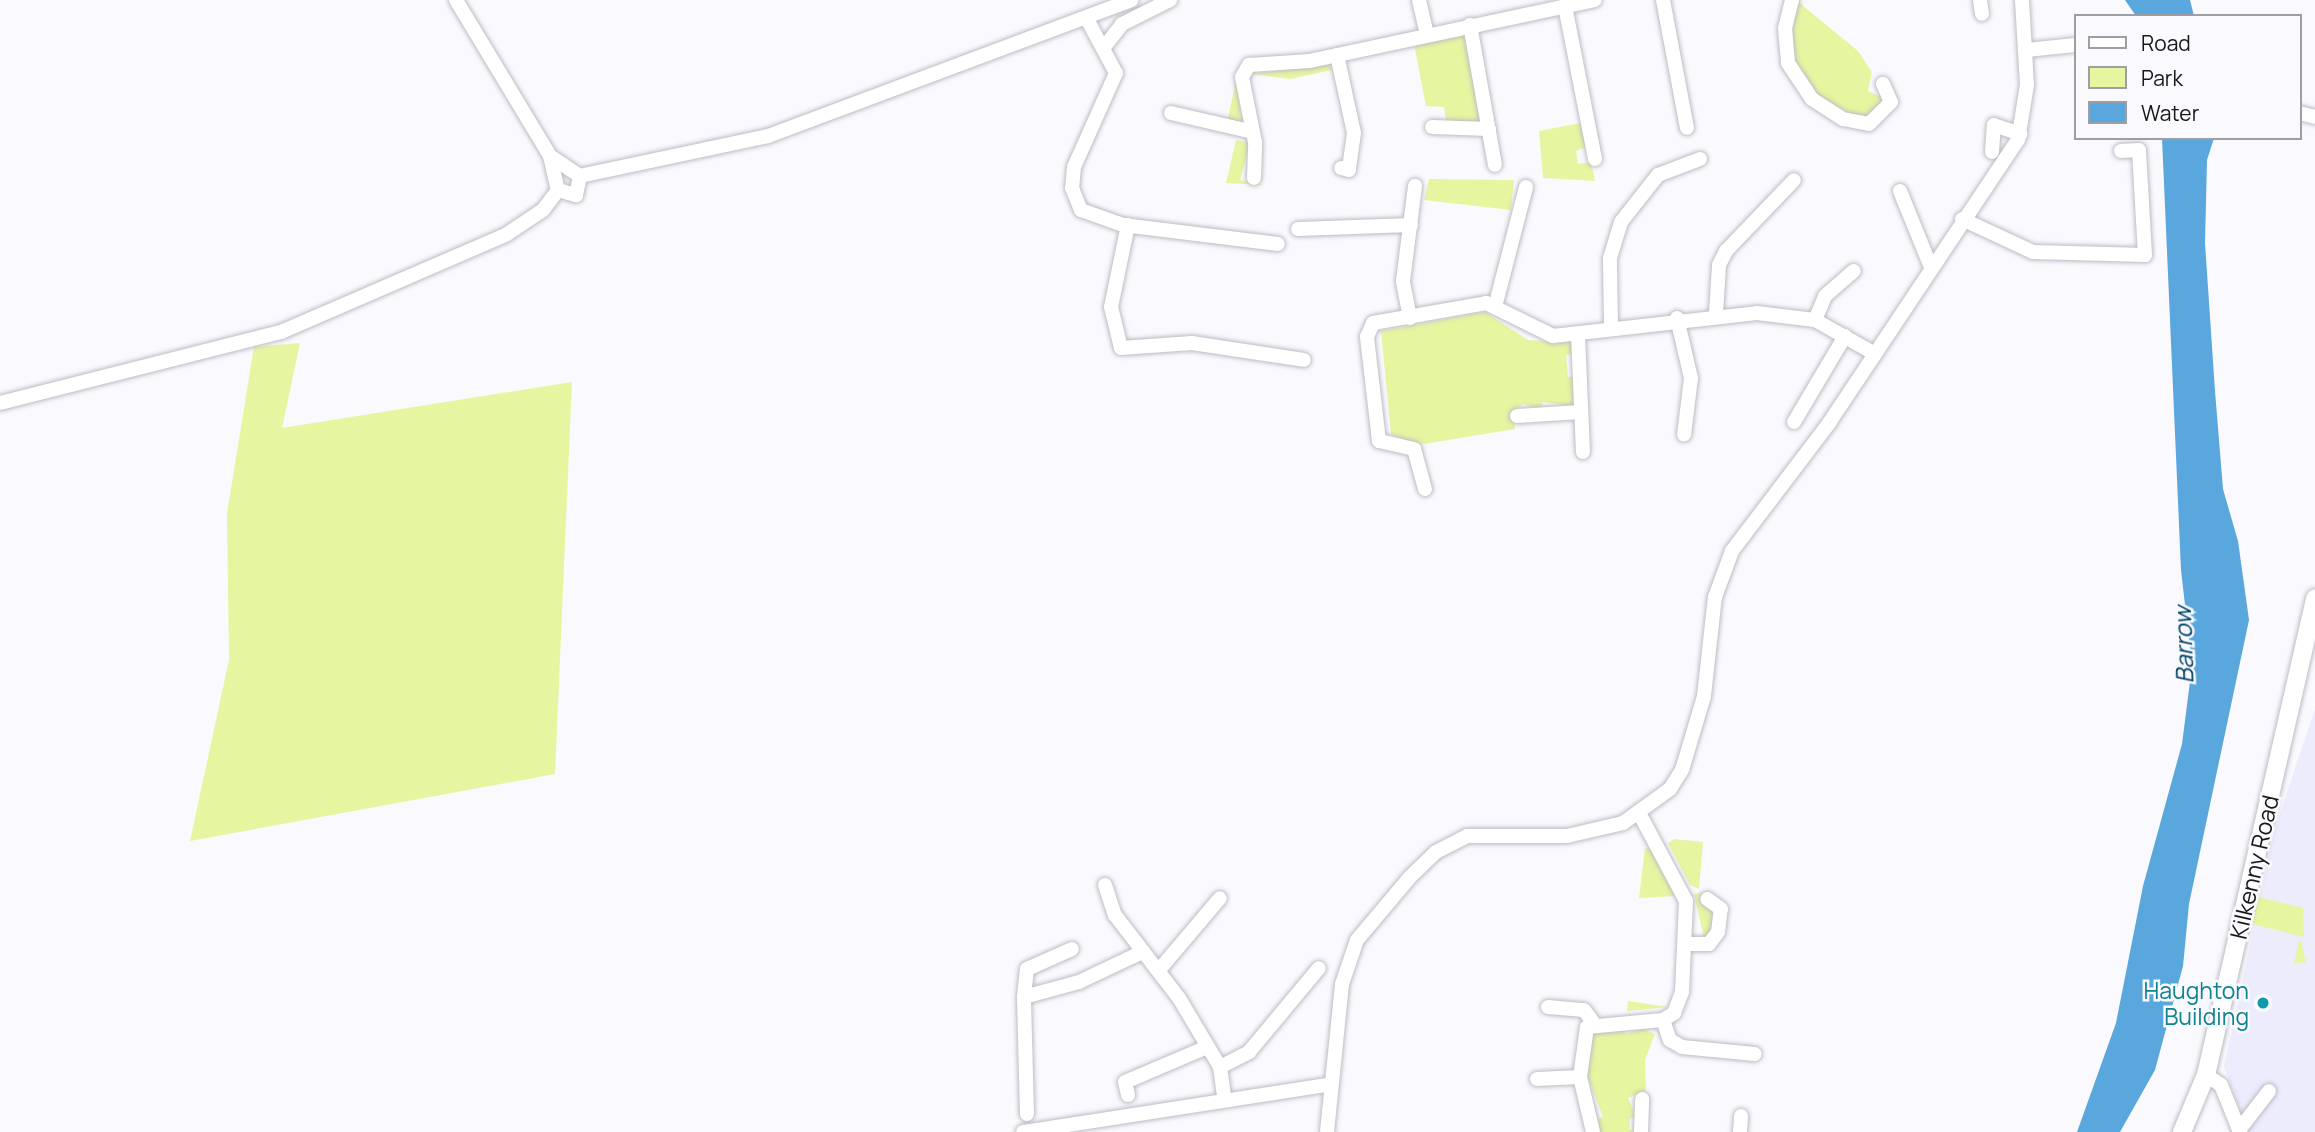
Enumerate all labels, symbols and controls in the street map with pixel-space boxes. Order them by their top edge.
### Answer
legend [2074,14,2301,140]
text: Road [2141,29,2191,57]
text: Park [2141,64,2183,92]
text: Water [2141,99,2199,127]
water label: Barrow [2167,606,2199,684]
street label: Kilkenny Road [2224,792,2284,942]
place label: Haughton Building [2144,976,2249,1030]
marker: Haughton Building [2255,995,2271,1011]

